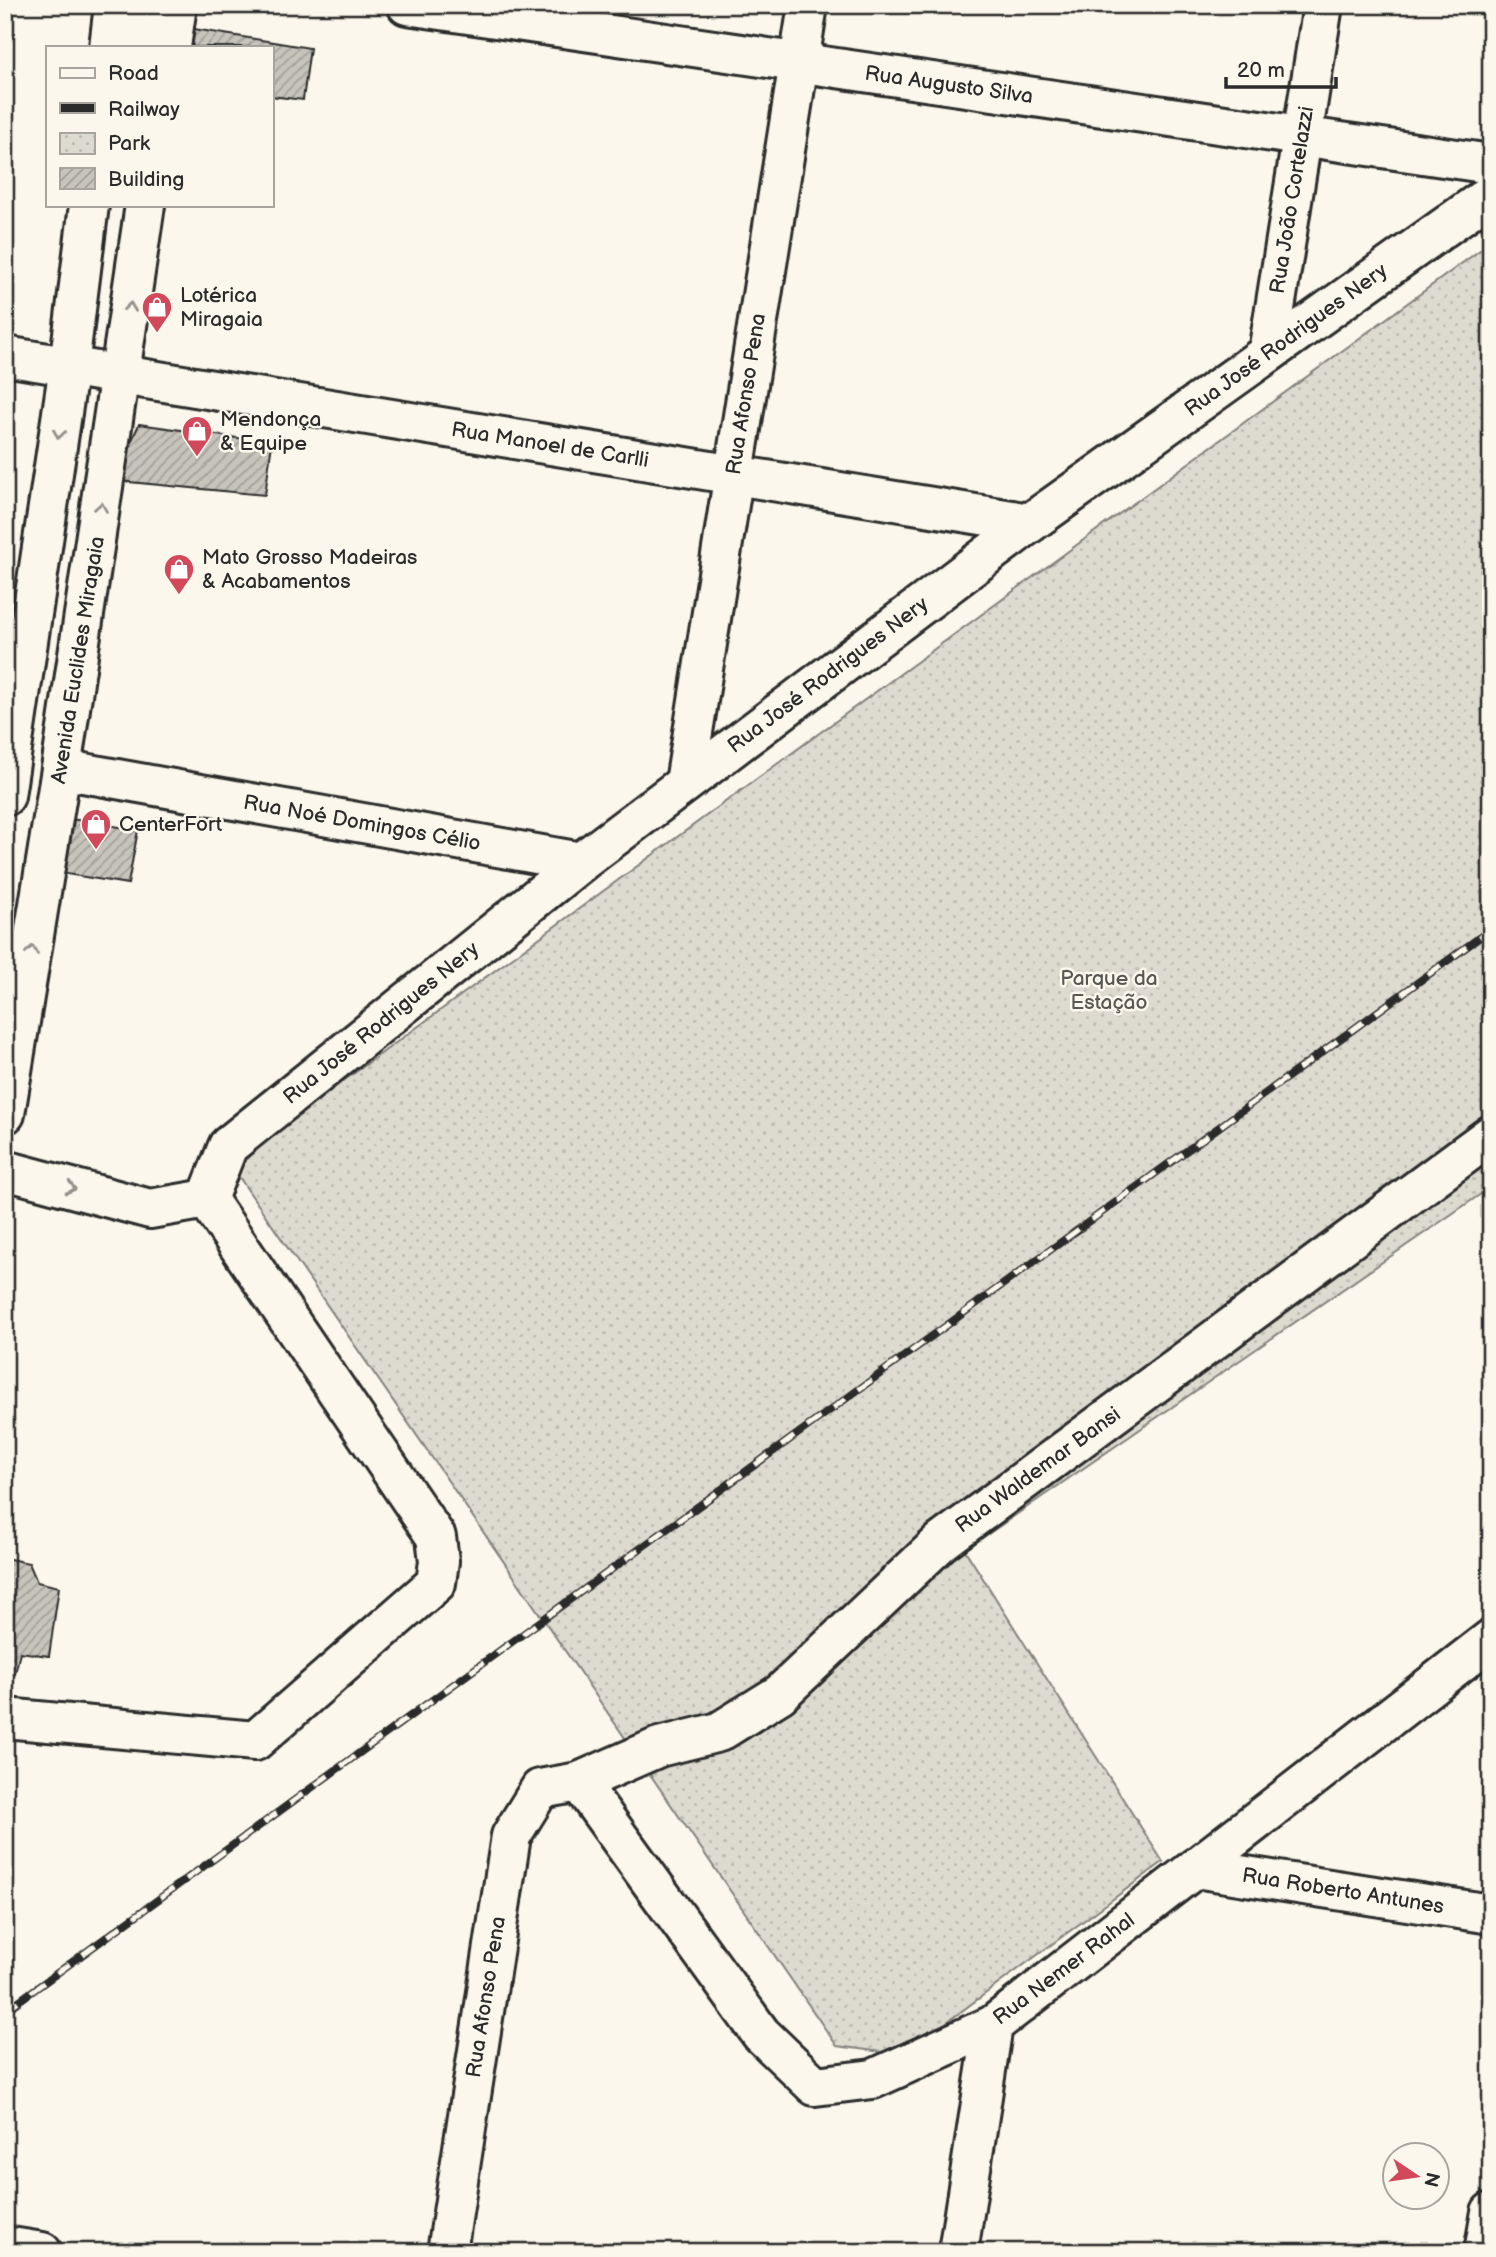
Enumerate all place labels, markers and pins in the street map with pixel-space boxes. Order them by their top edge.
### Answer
place label: Lotérica Miragaia [180,283,263,332]
shop icon: Lotérica Miragaia [140,290,174,334]
place label: Mendonça & Equipe [220,407,321,456]
shop icon: Mendonça & Equipe [180,414,214,458]
place label: Mato Grosso Madeiras & Acabamentos [202,545,418,594]
shop icon: Mato Grosso Madeiras & Acabamentos [162,552,196,596]
shop icon: CenterFort [79,807,113,851]
place label: CenterFort [119,812,223,837]

